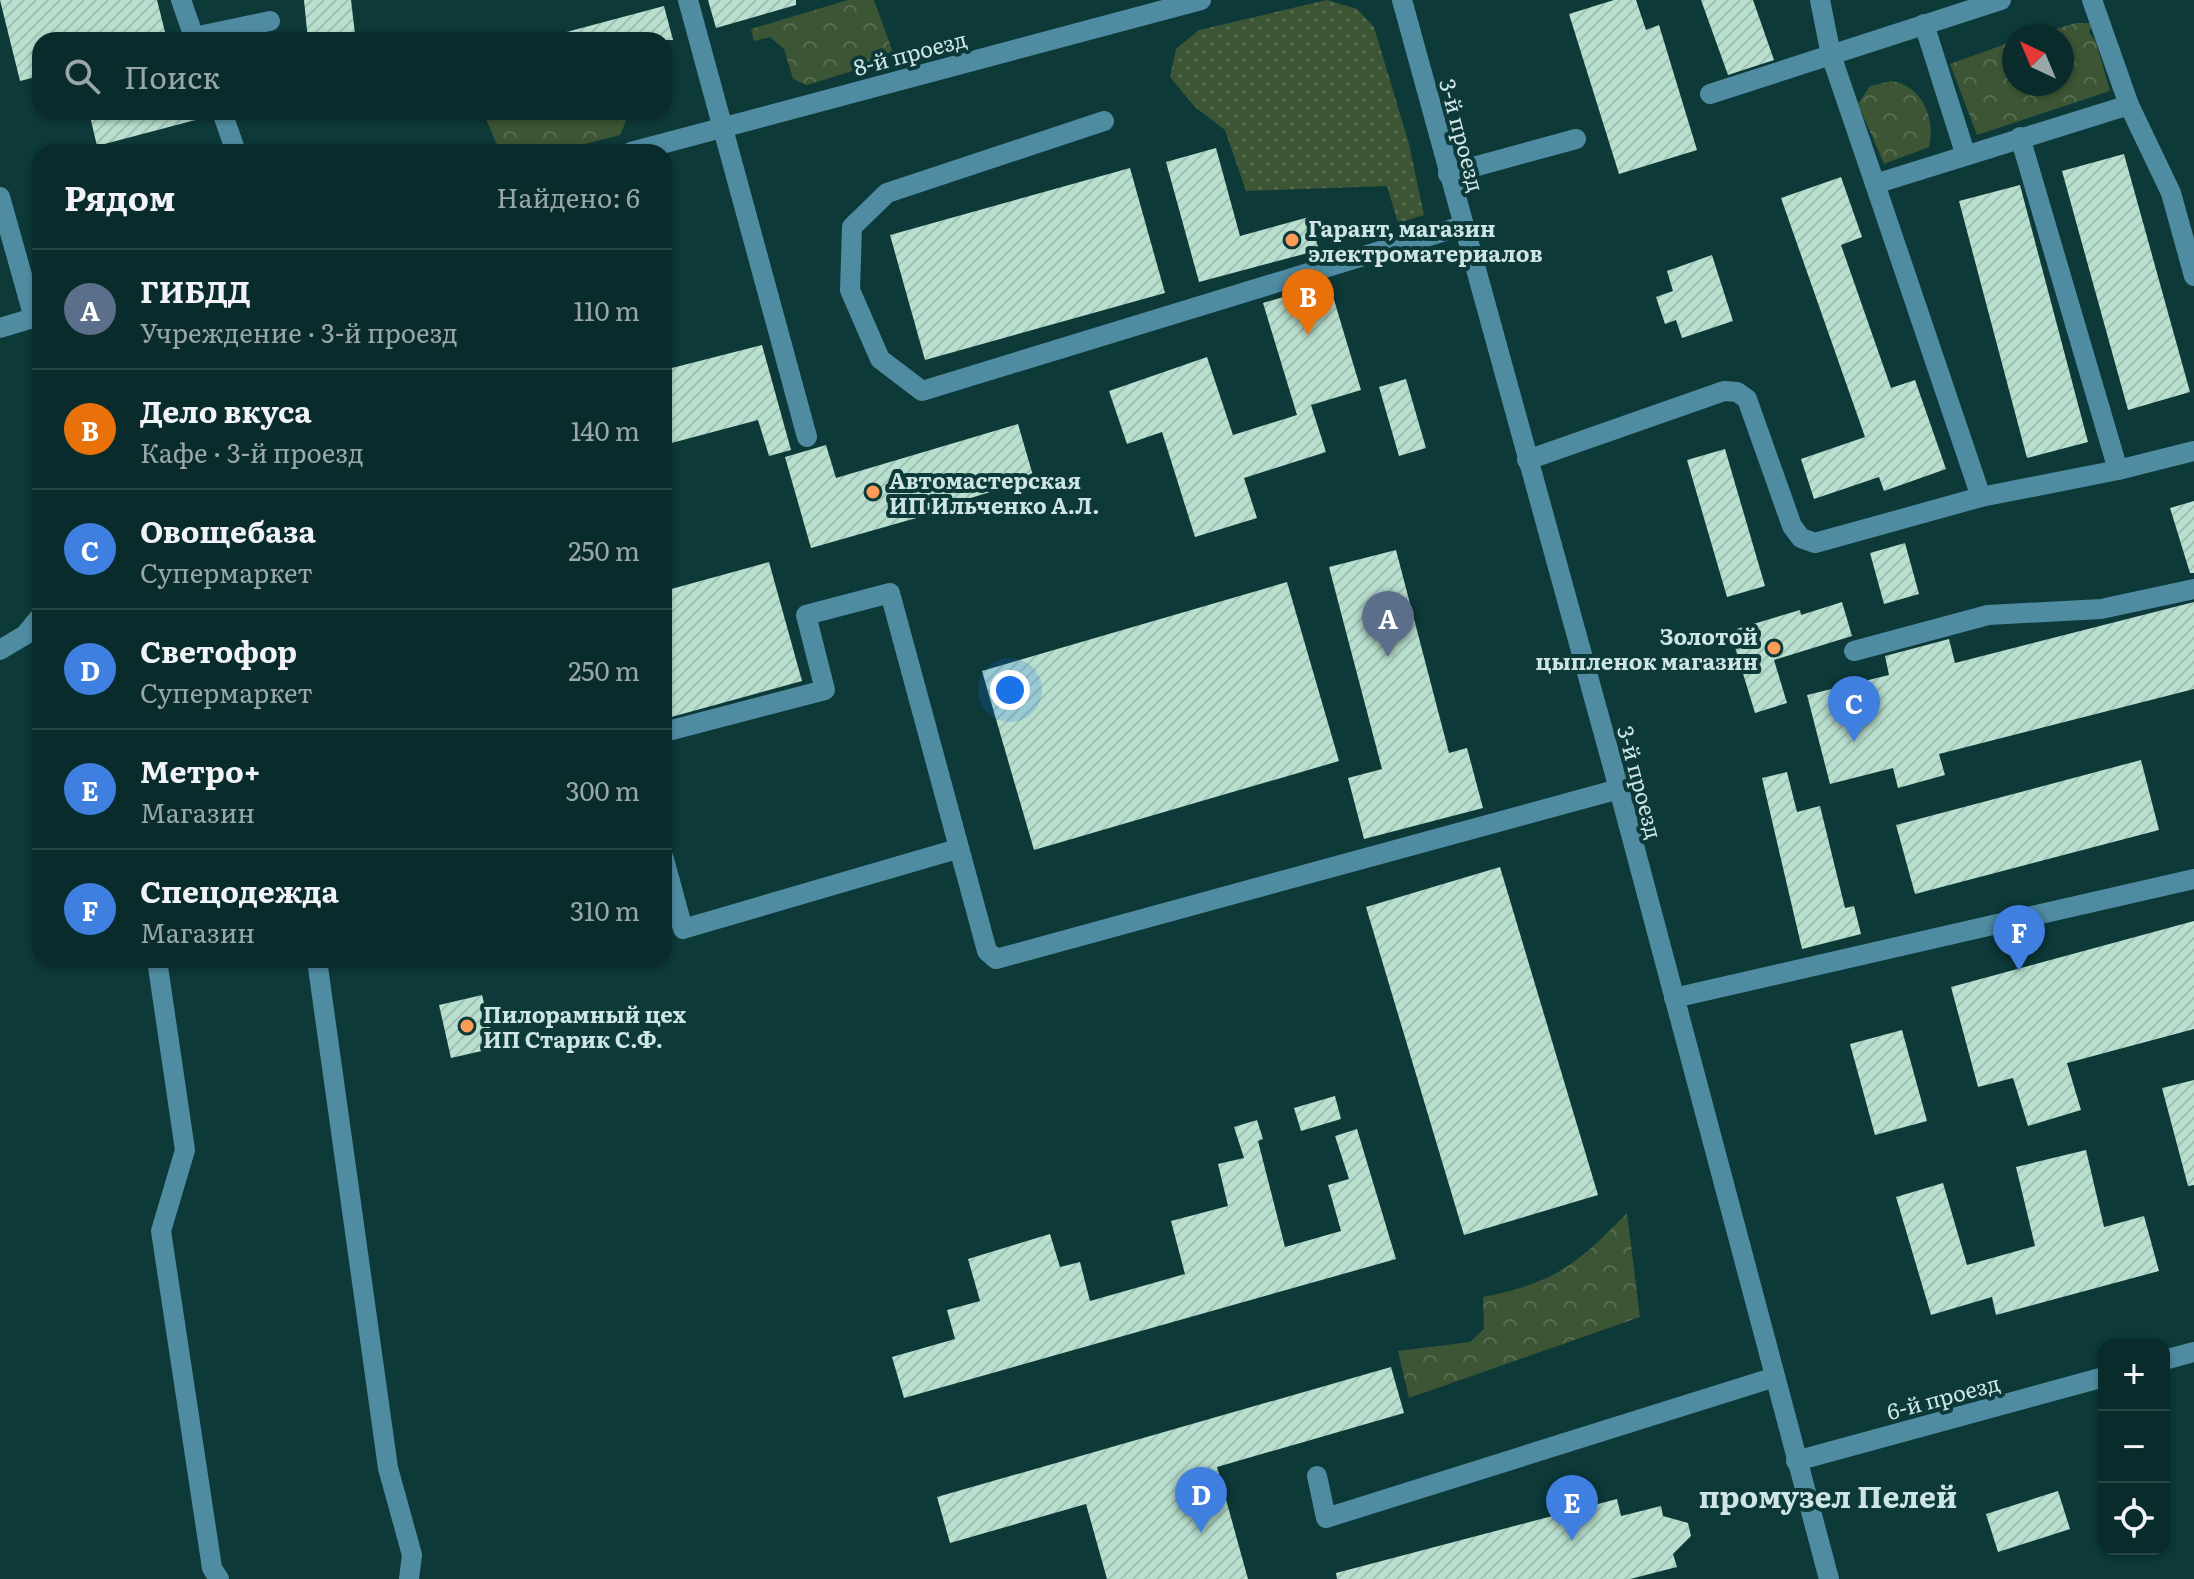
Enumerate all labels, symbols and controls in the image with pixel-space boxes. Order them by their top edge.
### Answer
street label: 8-й проезд [850,21,970,83]
north arrow [2002,24,2074,96]
search box [32,32,672,120]
icon: search [60,54,104,98]
text: Поиск [124,54,220,98]
street label: 3-й проезд [1432,75,1494,195]
text: Рядом [64,171,176,221]
text: Найдено: 6 [497,177,640,216]
place label: Гарант, магазин электроматериалов [1308,211,1543,269]
marker: Гарант, магазин электроматериалов [1283,231,1301,249]
text: ГИБДД [140,268,251,312]
pin: B [1282,269,1334,335]
text: A [80,290,100,329]
text: 110 m [573,290,640,329]
text: Учреждение · 3-й проезд [140,312,458,351]
text: Дело вкуса [140,388,312,432]
text: B [81,410,99,449]
text: 140 m [571,410,640,449]
text: Кафе · 3-й проезд [140,432,364,471]
place label: Автомастерская ИП Ильченко А.Л. [889,463,1099,521]
marker: Автомастерская ИП Ильченко А.Л. [864,483,882,501]
text: Овощебаза [140,508,316,552]
text: C [81,530,99,569]
text: 250 m [568,530,640,569]
text: Супермаркет [140,552,313,591]
pin: A [1362,591,1414,657]
place label: Золотой цыпленок магазин [1536,619,1758,677]
text: Светофор [140,628,297,672]
marker: Золотой цыпленок магазин [1765,639,1783,657]
text: D [80,650,100,689]
text: 250 m [568,650,640,689]
your location [990,670,1030,710]
text: Супермаркет [140,672,313,711]
pin: C [1828,676,1880,742]
street label: 3-й проезд [1610,722,1672,842]
text: Метро+ [140,748,261,792]
text: E [81,770,99,809]
text: 300 m [565,770,640,809]
text: Магазин [140,792,255,831]
text: Спецодежда [140,868,339,912]
text: F [82,890,98,929]
text: 310 m [570,890,640,929]
pin: F [1993,905,2045,971]
text: Магазин [140,912,255,951]
place label: Пилорамный цех ИП Старик С.Ф. [483,997,687,1055]
marker: Пилорамный цех ИП Старик С.Ф. [458,1017,476,1035]
map controls [2098,1339,2170,1555]
button: + [2098,1339,2170,1411]
street label: 6-й проезд [1883,1365,2003,1427]
button: − [2098,1411,2170,1483]
pin: D [1175,1467,1227,1533]
district label: промузел Пелей [1699,1473,1957,1517]
pin: E [1546,1475,1598,1541]
button: locate [2098,1483,2170,1555]

